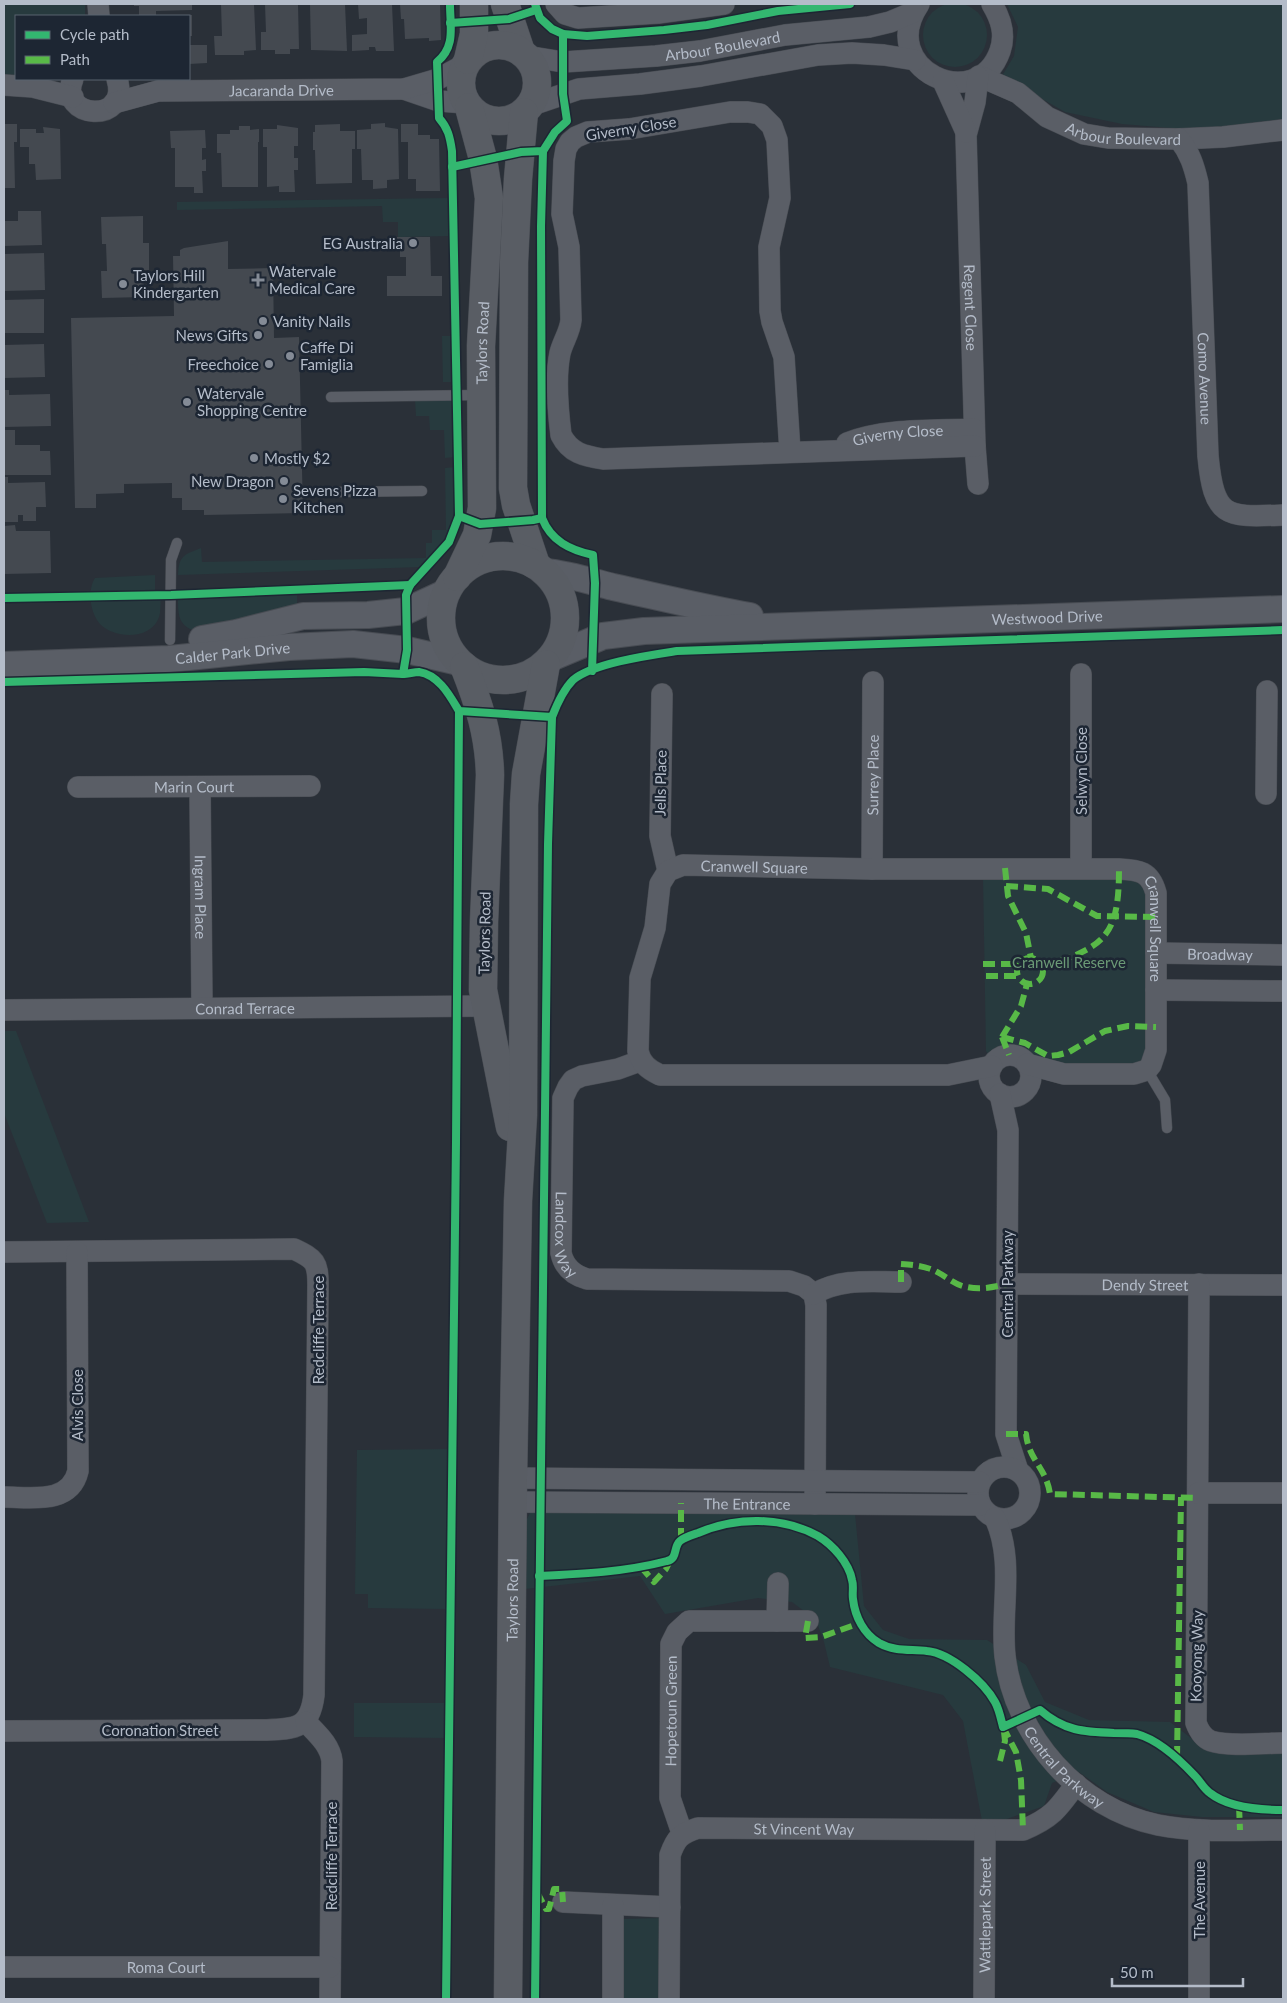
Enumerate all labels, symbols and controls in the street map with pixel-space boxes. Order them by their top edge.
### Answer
legend [15,15,190,80]
text: Cycle path [60,25,129,43]
street label: Arbour Boulevard [664,27,781,64]
text: Path [60,50,90,68]
street label: Jacaranda Drive [229,81,334,99]
street label: Giverny Close [585,112,678,144]
street label: Arbour Boulevard [1063,118,1181,148]
place label: EG Australia [323,234,403,252]
marker: EG Australia [407,237,419,249]
place label: Watervale Medical Care [269,262,355,297]
street label: Regent Close [961,264,981,351]
place label: Taylors Hill Kindergarten [133,266,219,301]
marker: Watervale Medical Care [251,273,265,287]
marker: Taylors Hill Kindergarten [117,278,129,290]
street label: Taylors Road [472,301,492,385]
place label: Vanity Nails [273,312,350,330]
marker: Vanity Nails [257,315,269,327]
place label: News Gifts [176,326,248,344]
marker: News Gifts [252,329,264,341]
street label: Como Avenue [1194,332,1216,425]
place label: Caffe Di Famiglia [300,338,354,373]
marker: Caffe Di Famiglia [284,350,296,362]
place label: Freechoice [188,355,259,373]
marker: Freechoice [263,358,275,370]
place label: Watervale Shopping Centre [197,384,307,419]
marker: Watervale Shopping Centre [181,396,193,408]
street label: Giverny Close [850,421,944,449]
place label: Mostly $2 [264,449,330,467]
marker: Mostly $2 [248,452,260,464]
place label: New Dragon [191,472,274,490]
marker: New Dragon [278,475,290,487]
place label: Sevens Pizza Kitchen [293,481,377,516]
marker: Sevens Pizza Kitchen [277,493,289,505]
street label: Westwood Drive [991,606,1103,628]
street label: Calder Park Drive [174,638,291,667]
street label: Selwyn Close [1072,727,1090,815]
street label: Surrey Place [863,734,882,815]
street label: Jells Place [650,750,670,816]
street label: Marin Court [154,777,235,796]
street label: Ingram Place [192,855,210,939]
street label: Cranwell Square [701,856,808,877]
street label: Cranwell Square [1141,872,1165,982]
street label: Taylors Road [474,891,494,975]
street label: Broadway [1187,944,1253,964]
park label: Cranwell Reserve [1012,953,1126,971]
street label: Conrad Terrace [195,999,295,1017]
street label: Landcox Way [551,1191,581,1282]
street label: Central Parkway [998,1230,1016,1338]
street label: Dendy Street [1102,1275,1189,1294]
street label: Redcliffe Terrace [309,1276,327,1384]
street label: Alvis Close [68,1369,86,1441]
street label: The Entrance [703,1494,791,1513]
street label: Taylors Road [502,1558,521,1642]
street label: Kooyong Way [1186,1610,1206,1702]
street label: Hopetoun Green [661,1656,680,1766]
street label: Coronation Street [101,1721,219,1739]
street label: Central Parkway [1021,1723,1108,1811]
street label: Redcliffe Terrace [322,1802,340,1910]
street label: St Vincent Way [754,1819,855,1838]
street label: Wattlepark Street [975,1856,994,1973]
street label: The Avenue [1190,1861,1208,1939]
scale bar [1112,1956,1243,1988]
street label: Roma Court [127,1958,206,1976]
text: 50 m [1120,1963,1154,1981]

